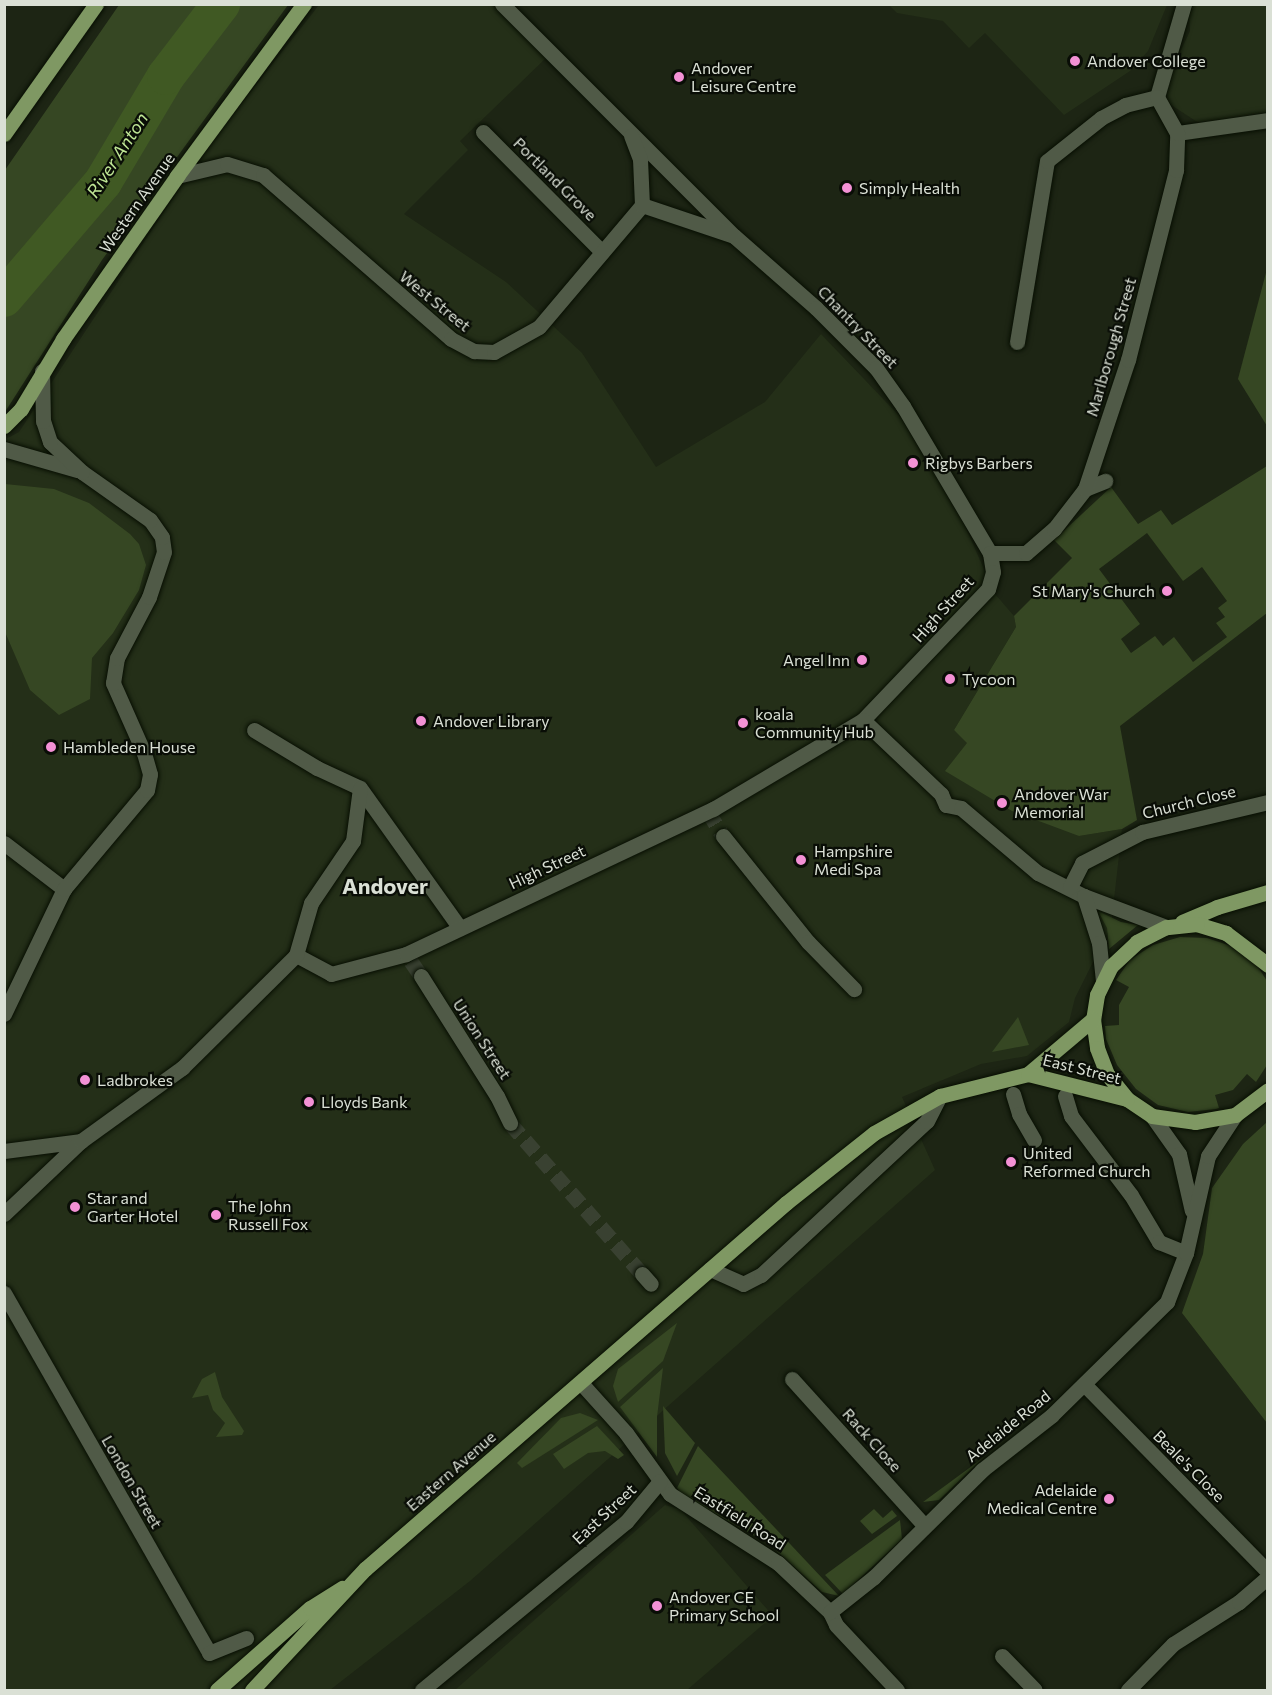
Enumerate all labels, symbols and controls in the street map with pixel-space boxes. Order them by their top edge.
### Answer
place label: Andover College [1087,51,1206,71]
marker: Andover College [1068,54,1082,68]
place label: Andover Leisure Centre [691,58,796,96]
marker: Andover Leisure Centre [672,70,686,84]
water label: River Anton [82,108,152,202]
street label: Portland Grove [509,133,601,225]
street label: Western Avenue [95,149,179,257]
place label: Simply Health [859,178,960,198]
marker: Simply Health [840,181,854,195]
street label: West Street [396,267,474,335]
street label: Marlborough Street [1082,275,1140,419]
street label: Chantry Street [814,282,902,372]
place label: Rigbys Barbers [925,453,1033,473]
marker: Rigbys Barbers [906,456,920,470]
street label: High Street [908,572,978,646]
place label: St Mary's Church [1032,581,1155,601]
marker: St Mary's Church [1160,584,1174,598]
place label: Angel Inn [783,650,850,670]
marker: Angel Inn [855,653,869,667]
place label: Tycoon [962,669,1015,689]
marker: Tycoon [943,672,957,686]
place label: koala Community Hub [755,704,874,742]
place label: Andover Library [433,711,550,731]
marker: Andover Library [414,714,428,728]
marker: koala Community Hub [736,716,750,730]
place label: Hambleden House [63,737,195,757]
marker: Hambleden House [44,740,58,754]
street label: Church Close [1140,781,1238,823]
place label: Andover War Memorial [1014,784,1109,822]
marker: Andover War Memorial [995,796,1009,810]
street label: High Street [506,841,588,893]
place label: Hampshire Medi Spa [814,841,893,879]
marker: Hampshire Medi Spa [792,851,810,869]
district label: Andover [342,873,428,899]
street label: Union Street [449,995,515,1083]
street label: East Street [1041,1050,1123,1088]
place label: Ladbrokes [97,1070,173,1090]
marker: Ladbrokes [78,1073,92,1087]
place label: Lloyds Bank [321,1092,408,1112]
marker: Lloyds Bank [302,1095,316,1109]
place label: United Reformed Church [1023,1143,1150,1181]
marker: United Reformed Church [1004,1155,1018,1169]
place label: Star and Garter Hotel [87,1188,178,1226]
place label: The John Russell Fox [228,1196,308,1234]
marker: Star and Garter Hotel [68,1200,82,1214]
marker: The John Russell Fox [209,1208,223,1222]
street label: Adelaide Road [962,1386,1054,1466]
street label: Rack Close [838,1404,906,1476]
street label: Beale's Close [1149,1426,1229,1506]
street label: Eastern Avenue [402,1427,500,1515]
street label: London Street [98,1432,166,1532]
street label: East Street [568,1480,640,1548]
place label: Adelaide Medical Centre [987,1480,1097,1518]
street label: Eastfield Road [691,1482,789,1554]
marker: Adelaide Medical Centre [1102,1492,1116,1506]
place label: Andover CE Primary School [669,1587,779,1625]
marker: Andover CE Primary School [650,1599,664,1613]

